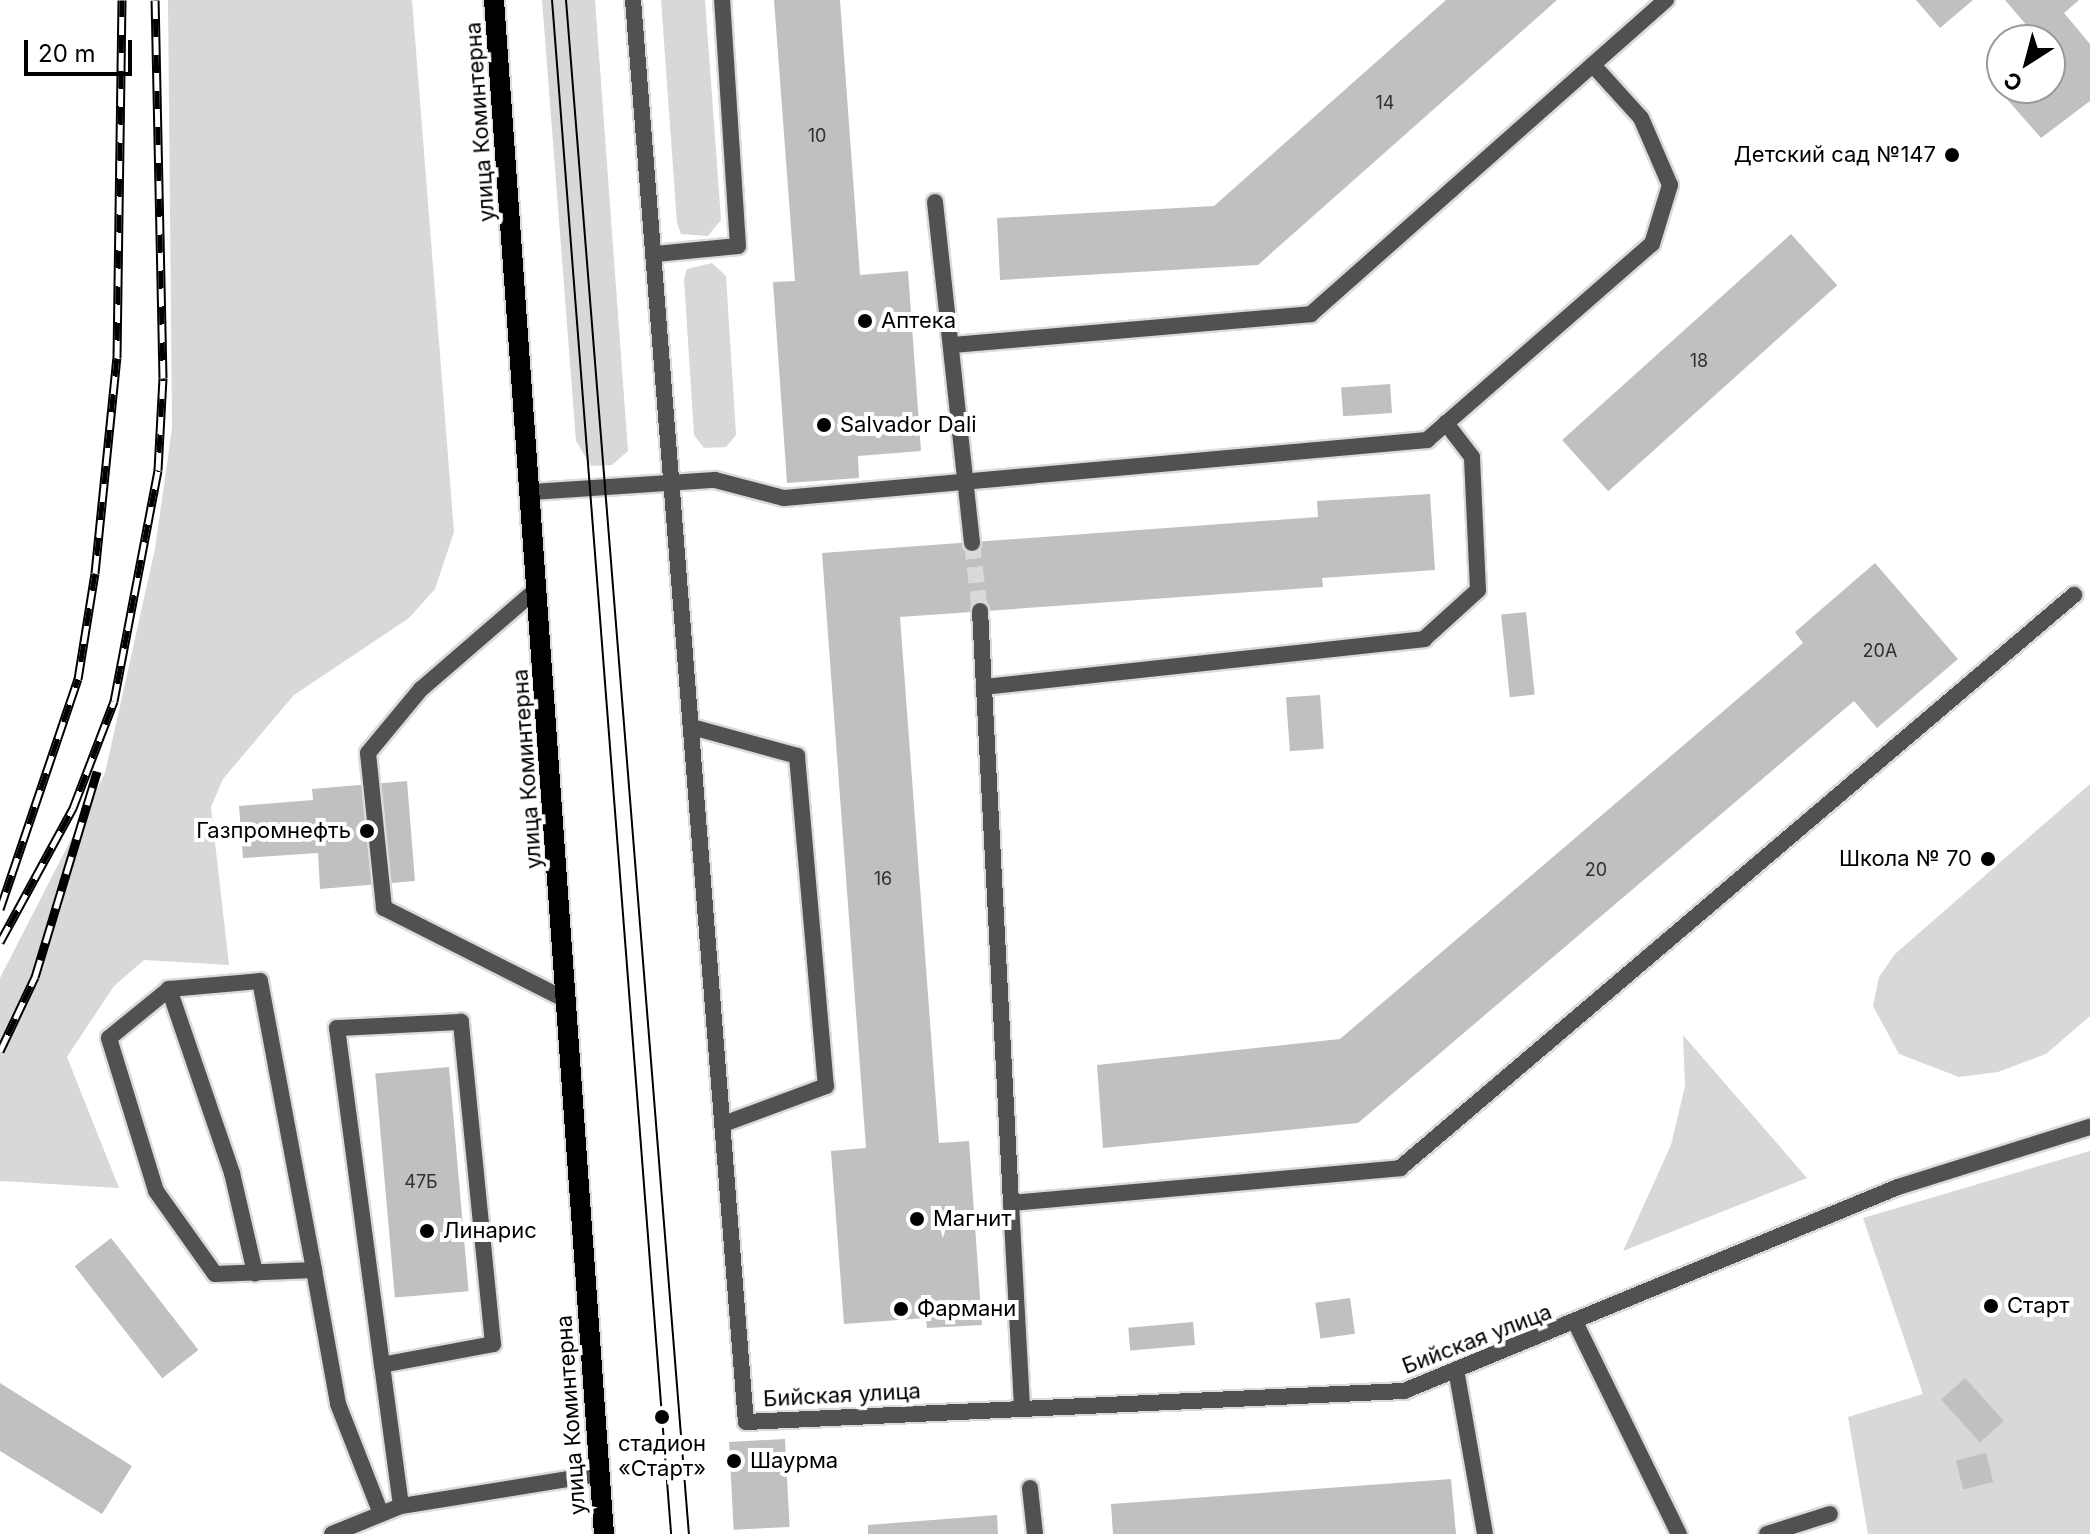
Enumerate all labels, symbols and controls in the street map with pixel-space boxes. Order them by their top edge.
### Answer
street label: улица Коминтерна [460,21,500,223]
scale bar [28,24,136,74]
north arrow [1986,24,2066,104]
text: 20 m [38,39,96,68]
text: С [1999,66,2027,97]
house number: 14 [1376,92,1394,114]
house number: 10 [808,125,826,147]
place label: Детский сад №147 [1734,142,1936,168]
marker: Детский сад №147 [1943,146,1961,164]
place label: Аптека [881,308,956,334]
marker: Аптека [856,312,874,330]
house number: 18 [1690,350,1708,372]
place label: Salvador Dali [840,412,977,438]
marker: Salvador Dali [815,416,833,434]
house number: 20А [1863,640,1897,662]
street label: улица Коминтерна [507,668,547,870]
place label: Газпромнефть [196,818,351,844]
marker: Газпромнефть [358,822,376,840]
place label: Школа № 70 [1839,846,1972,872]
marker: Школа № 70 [1979,850,1997,868]
house number: 20 [1585,859,1607,881]
house number: 16 [874,868,892,890]
house number: 47Б [404,1171,438,1193]
place label: Магнит [933,1206,1011,1232]
marker: Магнит [908,1210,926,1228]
place label: Линарис [443,1218,537,1244]
marker: Линарис [418,1222,436,1240]
place label: Старт [2007,1293,2069,1319]
place label: Фармани [917,1296,1016,1322]
marker: Старт [1982,1297,2000,1315]
street label: Бийская улица [1399,1298,1555,1380]
marker: Фармани [892,1300,910,1318]
street label: улица Коминтерна [551,1314,591,1516]
street label: Бийская улица [762,1378,922,1412]
marker: стадион «Старт» [653,1408,671,1426]
place label: стадион «Старт» [618,1430,706,1482]
place label: Шаурма [750,1448,838,1474]
marker: Шаурма [725,1452,743,1470]

